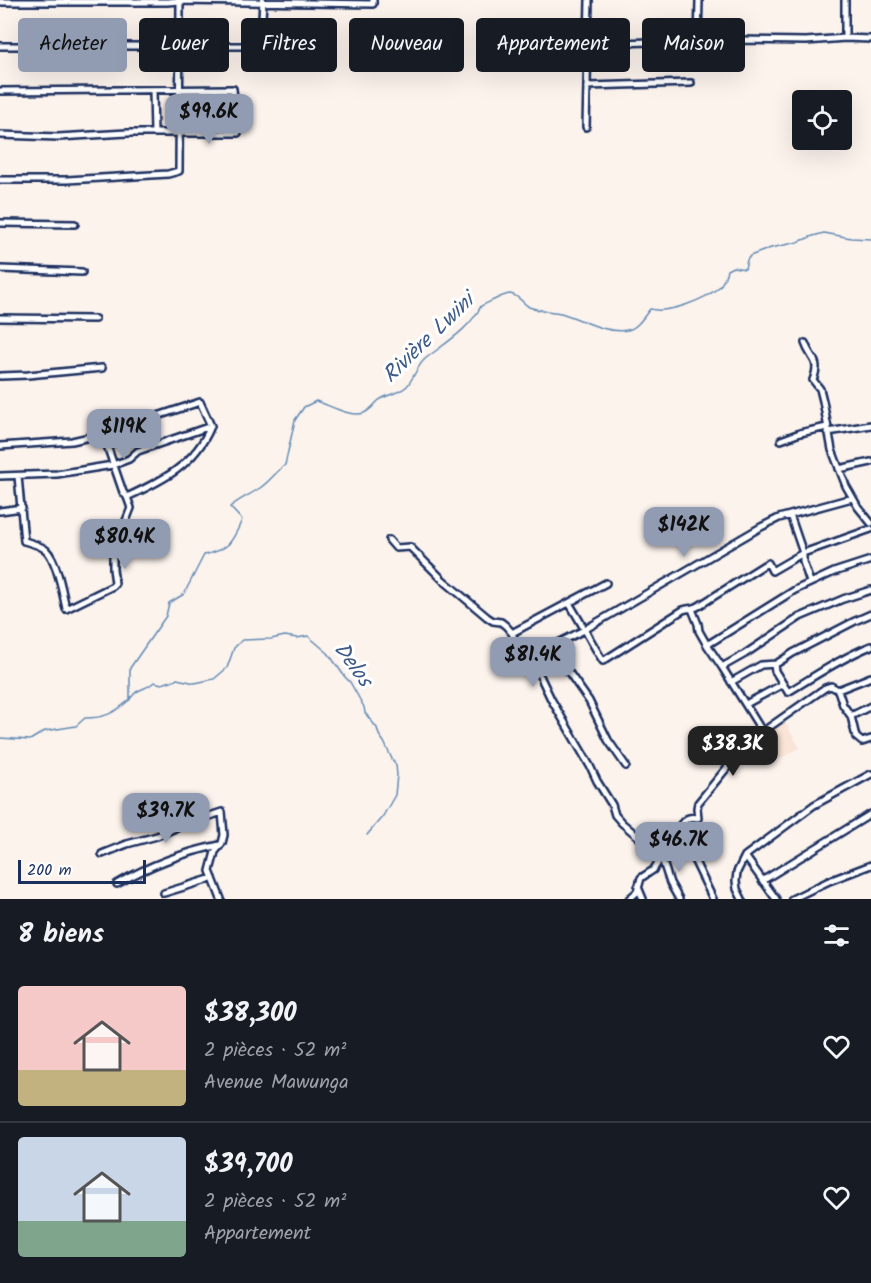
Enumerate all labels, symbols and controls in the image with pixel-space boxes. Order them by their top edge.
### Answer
chip: Acheter [18,18,127,72]
chip: Louer [139,18,229,72]
chip: Filtres [241,18,337,72]
chip: Nouveau [349,18,464,72]
chip: Appartement [476,18,630,72]
chip: Maison [642,18,745,72]
map controls [792,90,852,150]
button: locate [792,90,852,150]
pin: $99.6K [160,94,258,145]
text: $99.6K [179,97,239,129]
water label: Rivière Lwini [375,282,487,392]
pin: $119K [82,409,166,460]
text: $119K [101,412,147,444]
pin: $142K [642,507,726,558]
text: $142K [658,510,710,542]
pin: $80.4K [76,519,174,570]
text: $80.4K [94,522,156,554]
water label: Delos [323,635,382,697]
pin: $81.4K [484,637,582,688]
text: $81.4K [504,640,562,672]
pin: $38.3K [684,726,782,777]
text: $38.3K [702,729,764,761]
pin: $39.7K [117,793,215,844]
text: $39.7K [136,796,196,828]
pin: $46.7K [630,822,728,873]
text: $46.7K [649,825,709,857]
scale bar [18,857,146,884]
text: 200 m [27,858,71,883]
text: 8 biens [18,914,104,956]
icon: filters [820,919,853,952]
text: $38,300 [204,993,297,1035]
icon: home [66,1010,138,1082]
icon: heart [820,1030,853,1063]
text: 2 pièces · 52 m² [204,1035,346,1067]
text: Avenue Mawunga [204,1067,349,1099]
text: $39,700 [204,1144,293,1186]
icon: home [66,1161,138,1233]
icon: heart [820,1181,853,1214]
text: 2 pièces · 52 m² [204,1186,346,1218]
text: Appartement [204,1218,311,1250]

